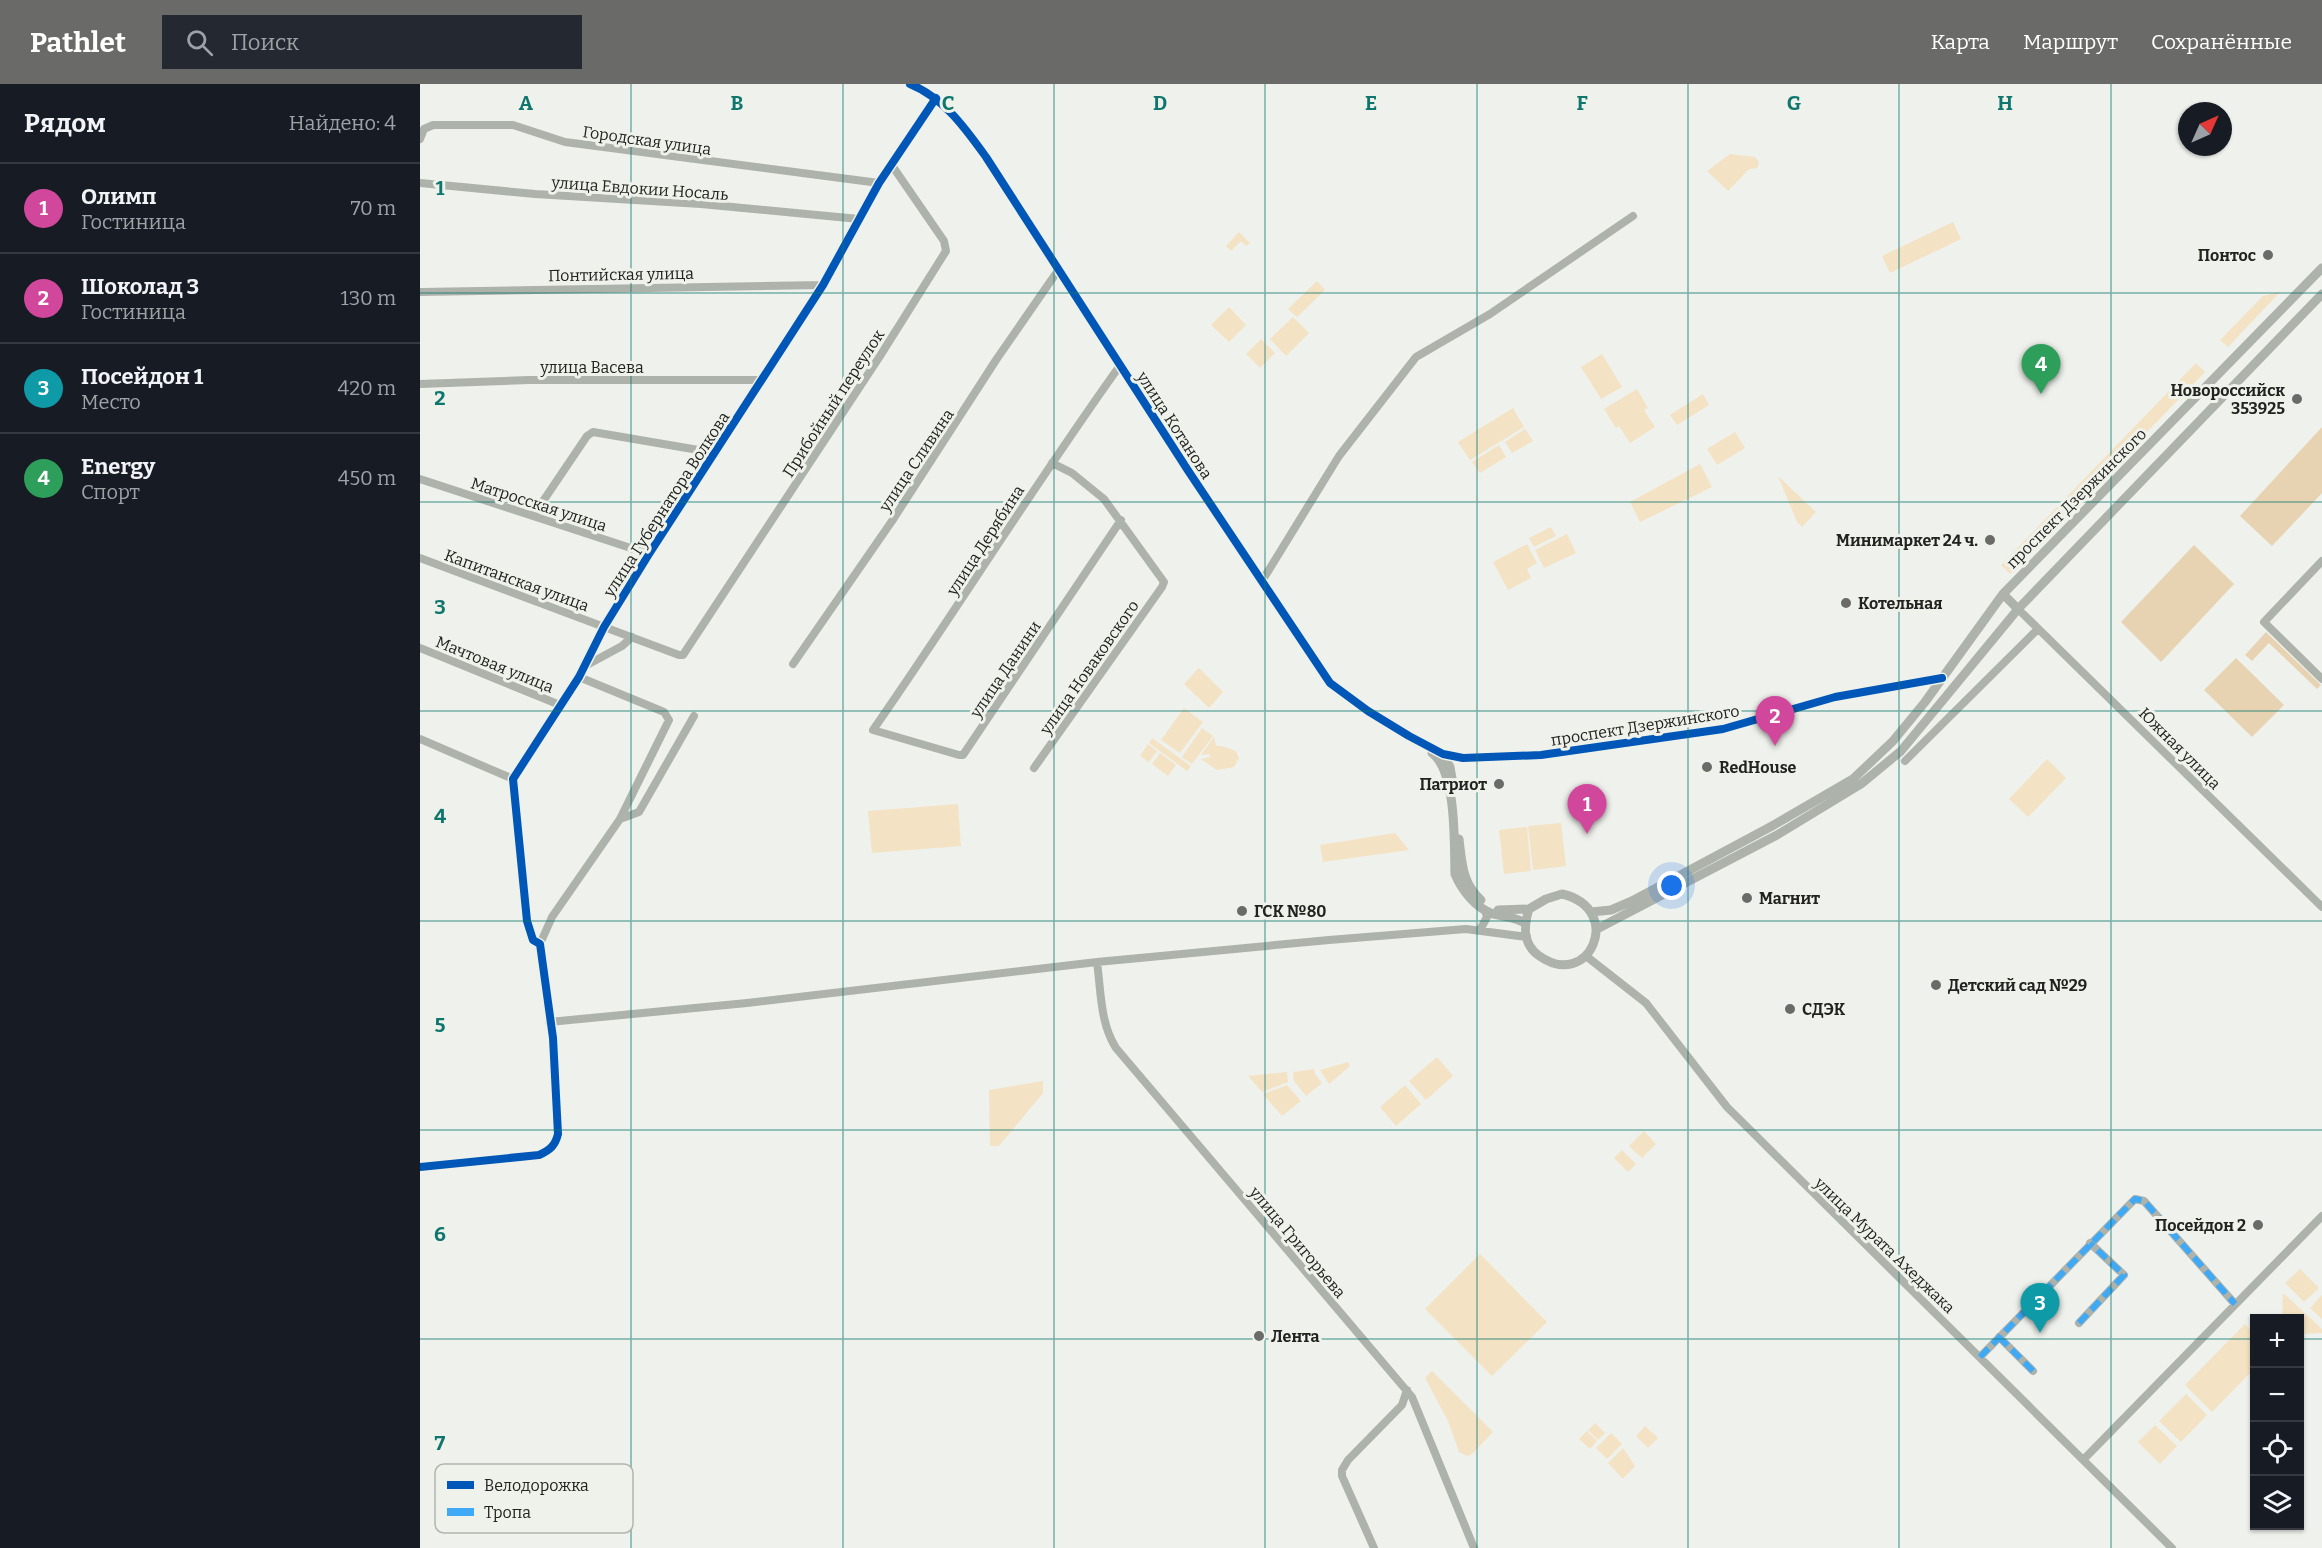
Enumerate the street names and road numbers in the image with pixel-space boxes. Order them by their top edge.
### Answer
street label: Городская улица [581,122,713,159]
street label: улица Евдокии Носаль [550,173,729,204]
street label: Понтийская улица [548,264,694,285]
street label: Прибойный переулок [779,325,889,481]
street label: улица Васева [539,358,644,377]
street label: улица Котанова [1132,367,1216,483]
street label: улица Сливина [875,405,958,516]
street label: улица Губернатора Волкова [599,408,734,601]
street label: проспект Дзержинского [2002,424,2150,572]
street label: Матросская улица [469,474,609,535]
street label: улица Дерябина [942,481,1028,600]
street label: Капитанская улица [442,545,592,616]
street label: улица Новаковского [1035,597,1143,739]
street label: улица Данини [966,617,1045,722]
street label: Мачтовая улица [433,632,557,697]
street label: проспект Дзержинского [1550,701,1741,750]
street label: Южная улица [2135,704,2225,793]
street label: улица Мурата Ахеджака [1810,1173,1959,1317]
street label: улица Григорьева [1245,1182,1350,1302]

